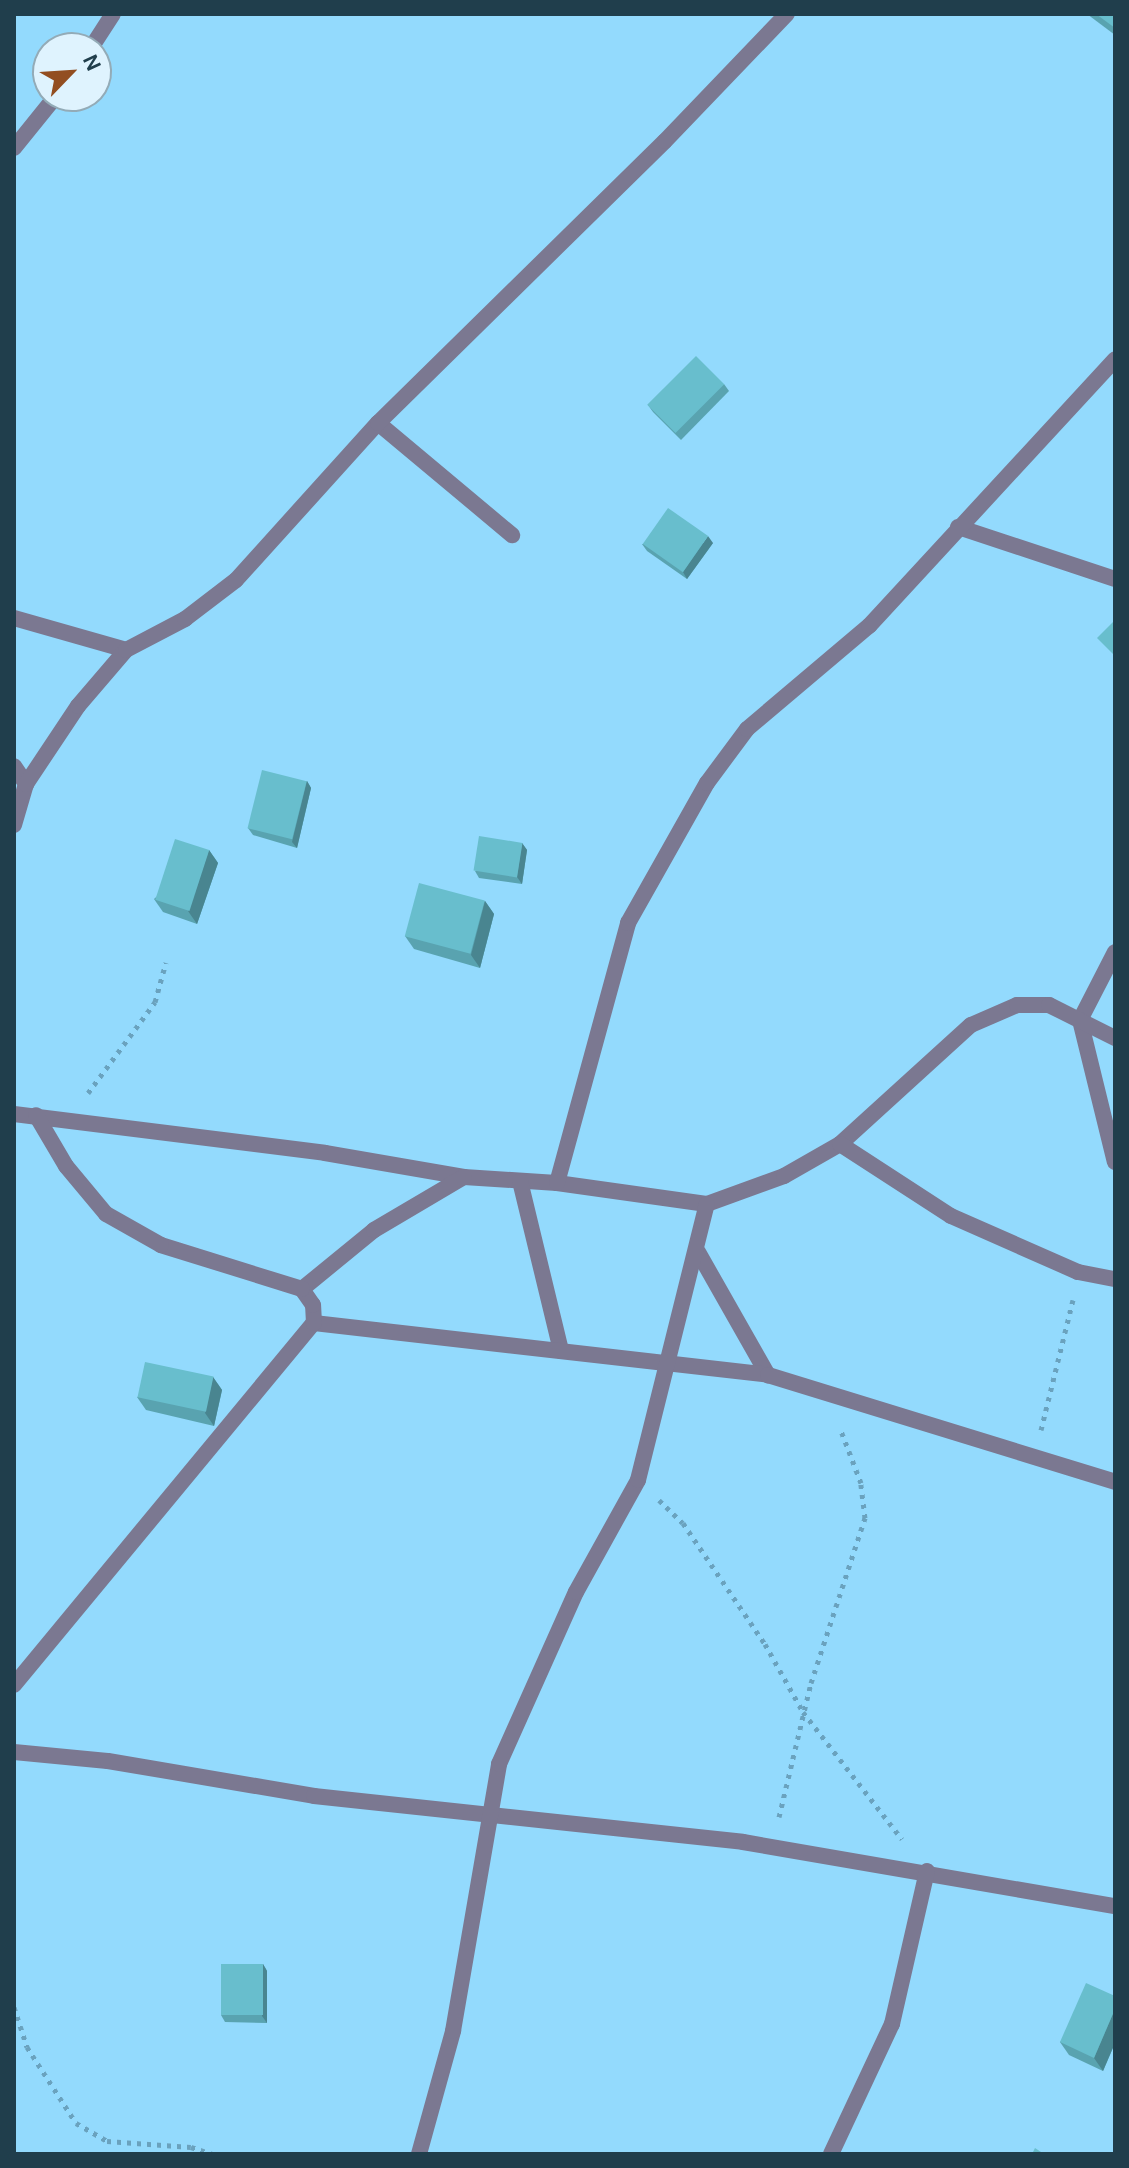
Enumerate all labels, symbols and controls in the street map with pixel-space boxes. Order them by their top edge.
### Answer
north arrow [32,32,112,112]
text: N [77,50,107,75]

